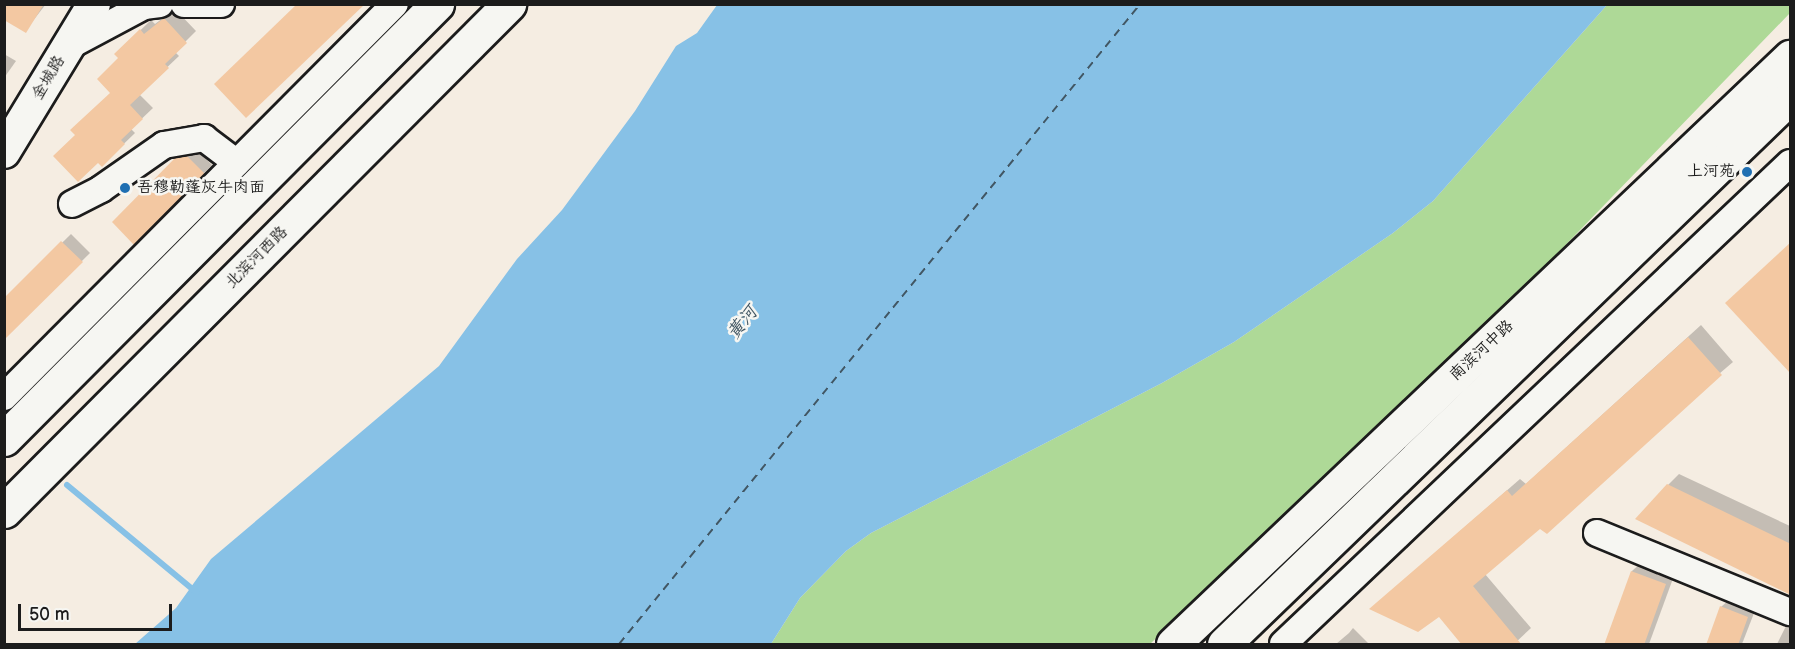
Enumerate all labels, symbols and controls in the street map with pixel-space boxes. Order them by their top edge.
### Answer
street label: 金城路 [28,52,70,104]
place label: 上河苑 [1687,162,1735,182]
marker: 上河苑 [1740,165,1754,179]
place label: 吾穆勒蓬灰牛肉面 [137,178,265,198]
marker: 吾穆勒蓬灰牛肉面 [118,181,132,195]
street label: 北滨河西路 [222,223,292,293]
water label: 黄河 [723,302,763,344]
street label: 南滨河中路 [1446,317,1518,385]
scale bar [21,592,176,630]
text: 50 m [29,604,70,625]

